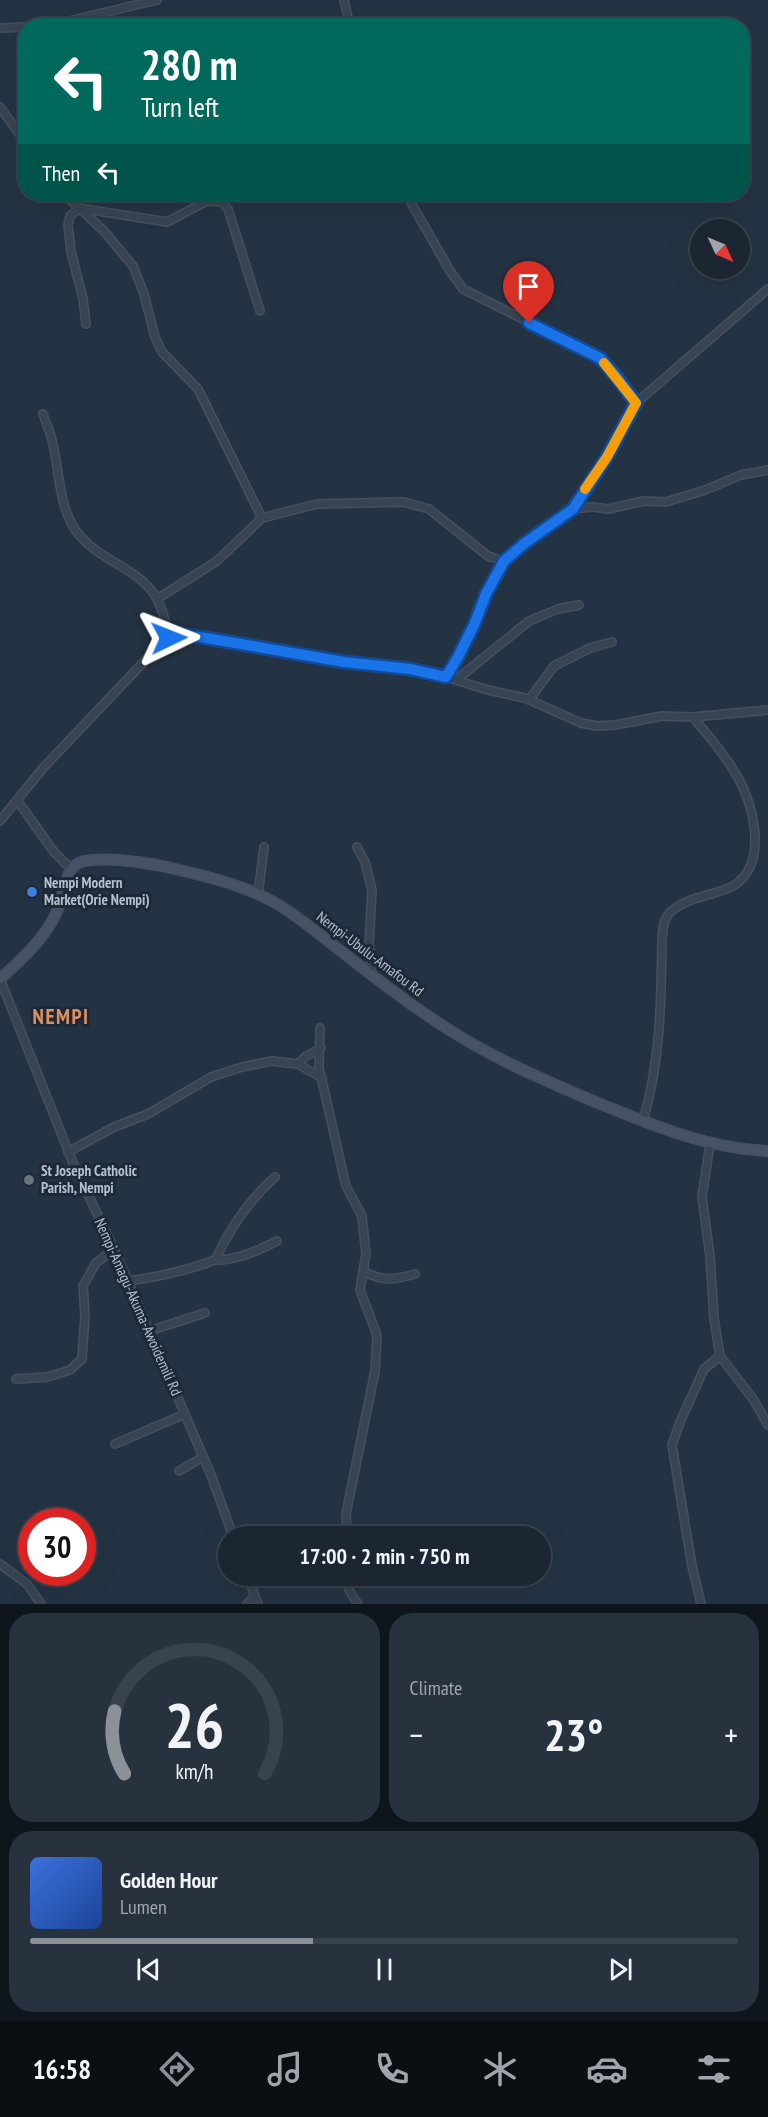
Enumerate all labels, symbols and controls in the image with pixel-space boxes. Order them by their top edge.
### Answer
text: 280 m [141,37,238,92]
icon: left [42,42,120,120]
text: Turn left [141,90,219,124]
icon: left [92,156,125,189]
text: Then [42,159,80,187]
north arrow [690,219,750,279]
map controls [690,219,750,279]
pin [503,261,554,323]
icon: arrive [512,270,545,303]
position arrow [137,606,201,670]
place label: Nempi Modern Market(Orie Nempi) [44,873,150,909]
marker: Nempi Modern Market(Orie Nempi) [25,885,39,899]
street label: Nempi-Ubulu-Amafou Rd [313,907,428,1000]
district label: NEMPI [33,1003,89,1030]
place label: St Joseph Catholic Parish, Nempi [41,1161,138,1197]
marker: St Joseph Catholic Parish, Nempi [22,1173,36,1187]
street label: Nempi-Amagu-Akuma-Awoidemili Rd [91,1215,186,1398]
speed limit sign: 30 [18,1508,96,1586]
text: 17:00 · 2 min · 750 m [299,1542,470,1570]
text: Climate [410,1675,462,1701]
text: 26 [164,1684,224,1765]
text: 23° [544,1705,603,1763]
text: − [410,1713,423,1756]
text: + [724,1713,738,1756]
text: km/h [175,1758,213,1786]
text: Golden Hour [120,1866,218,1894]
text: Lumen [120,1894,167,1920]
icon: previous [132,1953,165,1986]
icon: pause [368,1953,401,1986]
icon: next [604,1953,637,1986]
icon: directions [156,2048,198,2090]
icon: music [264,2048,306,2090]
icon: phone [371,2048,413,2090]
icon: climate [479,2048,521,2090]
icon: car [586,2048,628,2090]
icon: filters [693,2048,735,2090]
text: 16:58 [33,2052,91,2086]

